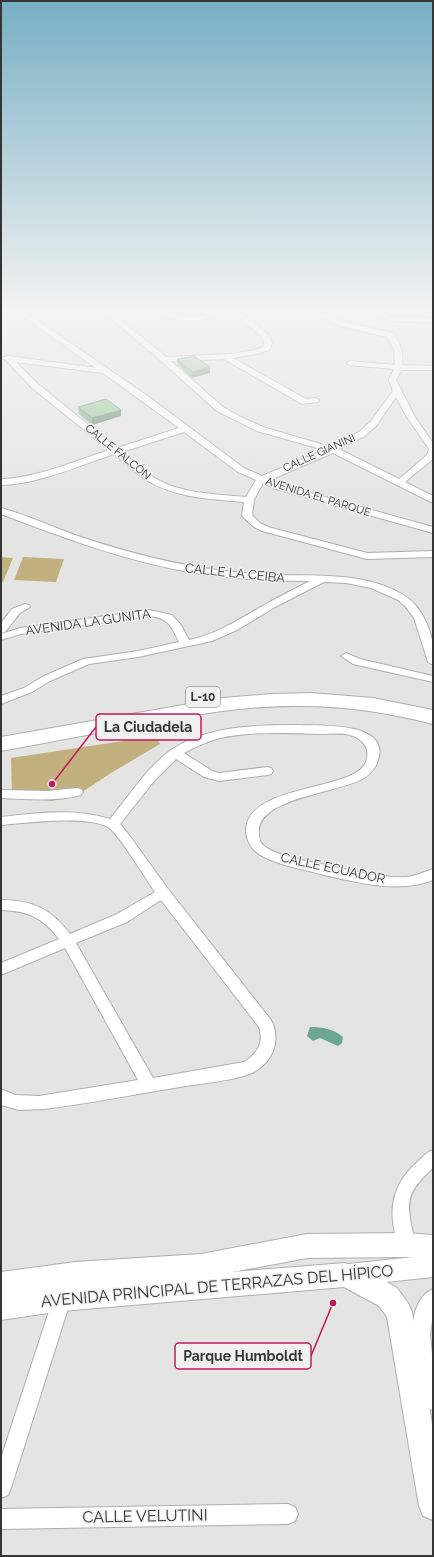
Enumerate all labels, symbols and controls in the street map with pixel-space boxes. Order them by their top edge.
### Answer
street label: CALLE FALCÓN [83,421,154,482]
street label: CALLE GIANINI [281,431,357,475]
street label: AVENIDA EL PARQUE [264,475,373,519]
street label: CALLE LA CEIBA [184,560,286,586]
street label: AVENIDA LA GUNITA [24,606,152,638]
road number: L-10 [186,687,220,707]
callout: La Ciudadela [96,714,201,740]
text: La Ciudadela [104,719,192,735]
street label: CALLE ECUADOR [279,850,387,886]
street label: AVENIDA PRINCIPAL DE TERRAZAS DEL HÍPICO [40,1260,394,1311]
callout: Parque Humboldt [175,1343,311,1369]
text: Parque Humboldt [183,1348,303,1364]
street label: CALLE VELUTINI [82,1505,208,1527]

